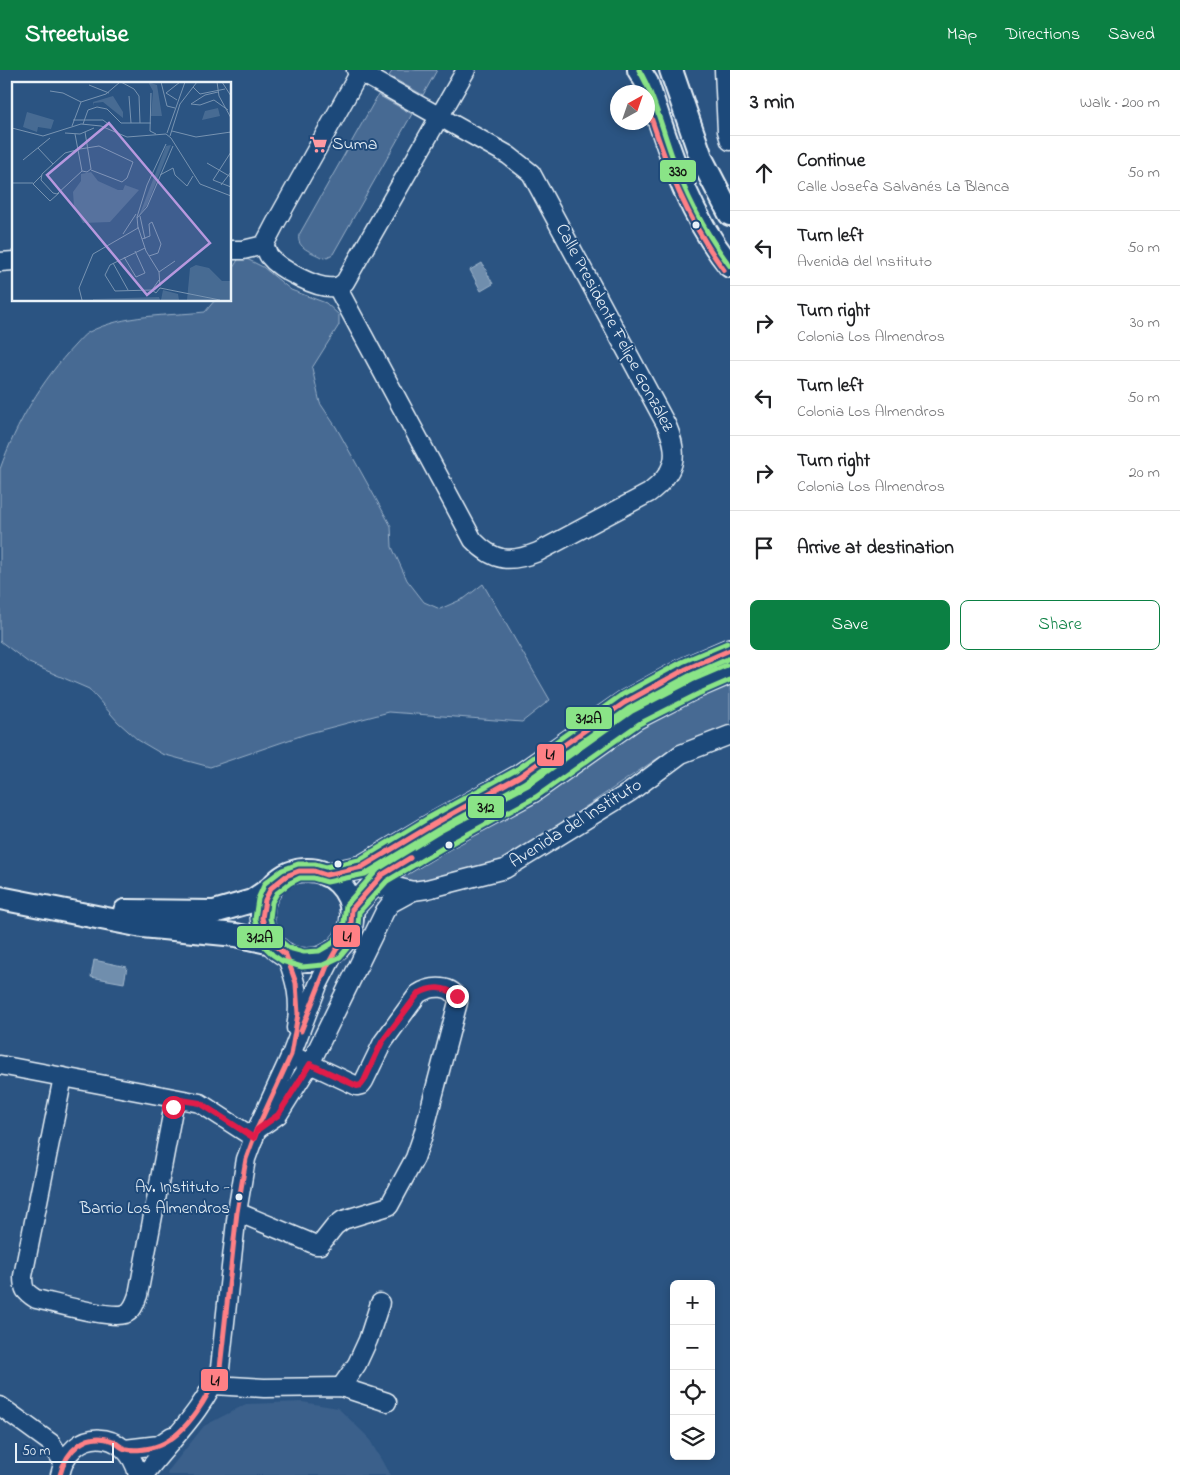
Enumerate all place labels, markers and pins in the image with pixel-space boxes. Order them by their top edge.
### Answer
place label: Suma [332,132,378,158]
supermarket icon: Suma [308,135,328,155]
unlabelled marker [691,220,701,230]
unlabelled marker [444,840,454,850]
unlabelled marker [333,859,343,869]
place label: Av. Instituto - Barrio Los Almendros [79,1175,230,1221]
marker: Av. Instituto - Barrio Los Almendros [234,1192,244,1202]

